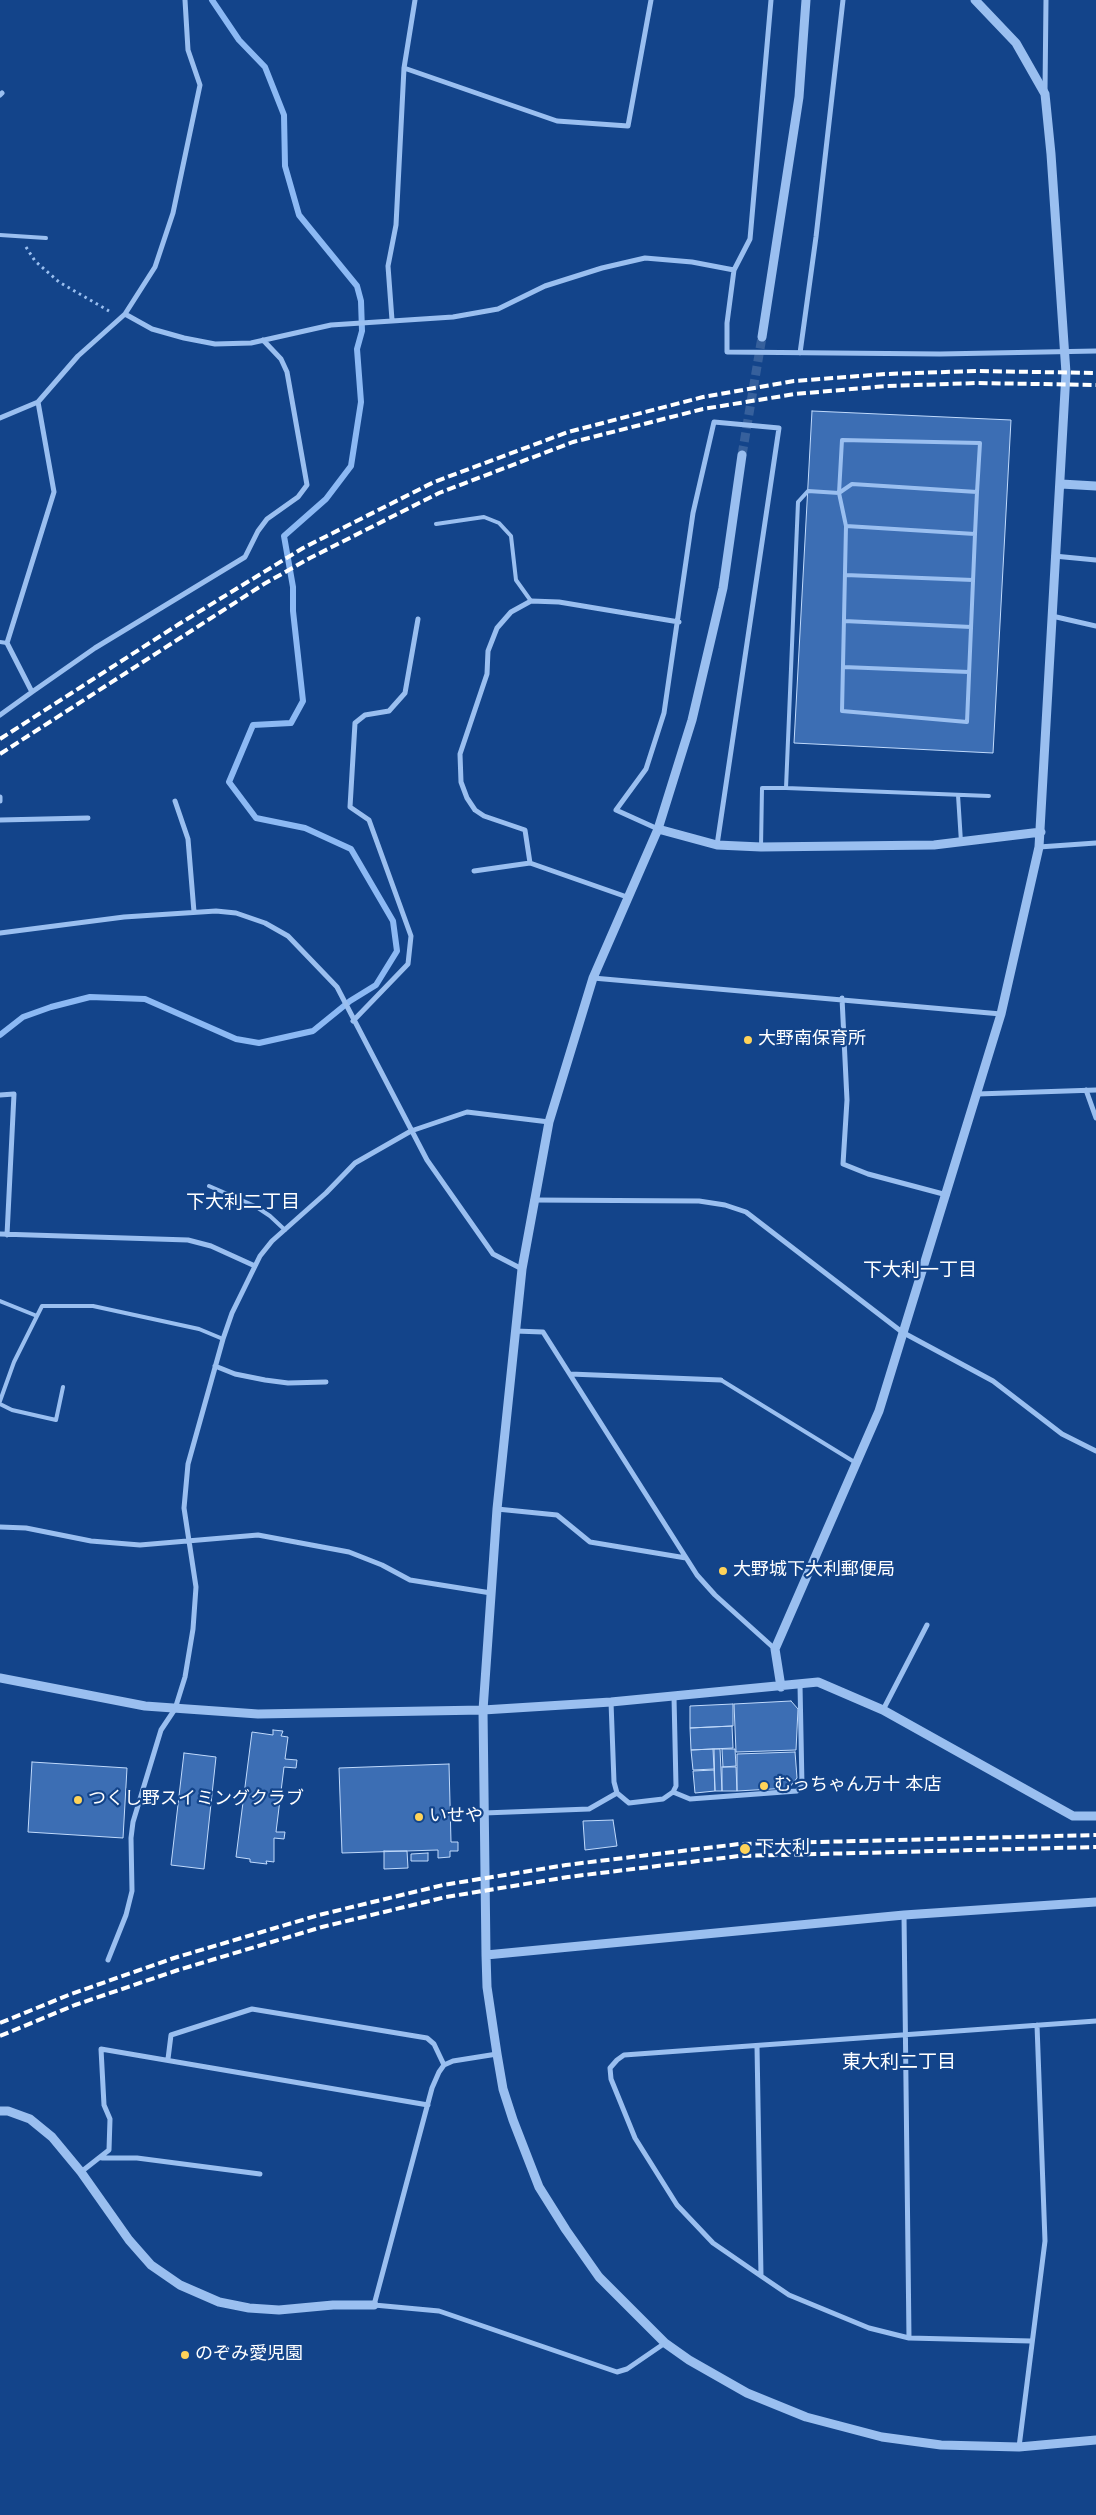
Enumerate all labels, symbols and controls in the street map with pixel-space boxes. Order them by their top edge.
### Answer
place label: 大野南保育所 [758,1029,866,1051]
marker: 大野南保育所 [742,1034,754,1046]
district label: 下大利二丁目 [186,1192,300,1214]
district label: 下大利一丁目 [863,1260,977,1282]
place label: 大野城下大利郵便局 [733,1560,895,1582]
marker: 大野城下大利郵便局 [717,1565,729,1577]
place label: むっちゃん万十 本店 [774,1775,941,1797]
marker: むっちゃん万十 本店 [758,1780,770,1792]
place label: つくし野スイミングクラブ [88,1789,304,1811]
marker: つくし野スイミングクラブ [72,1794,84,1806]
place label: いせや [429,1806,483,1828]
marker: いせや [413,1811,425,1823]
place label: 下大利 [756,1838,810,1860]
marker: 下大利 [738,1842,752,1856]
district label: 東大利二丁目 [842,2052,956,2074]
place label: のぞみ愛児園 [195,2344,303,2366]
marker: のぞみ愛児園 [179,2349,191,2361]

